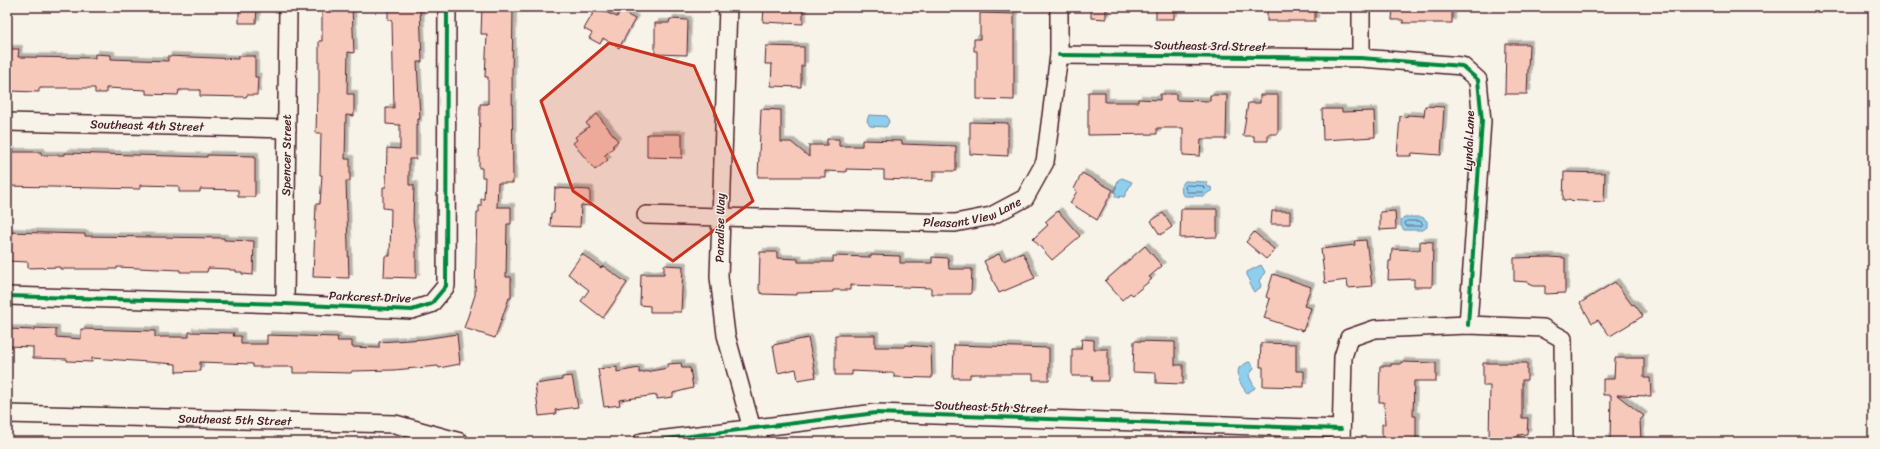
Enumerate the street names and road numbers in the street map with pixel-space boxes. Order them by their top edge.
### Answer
street label: Southeast 3rd Street [1154,34,1268,58]
street label: Lyndal Lane [1457,110,1481,172]
street label: Southeast 4th Street [90,113,205,138]
street label: Spencer Street [275,114,298,196]
street label: Pleasant View Lane [923,191,1025,234]
street label: Paradise Way [708,192,732,263]
street label: Parkcrest Drive [328,285,412,309]
street label: Southeast 5th Street [934,394,1049,420]
street label: Southeast 5th Street [178,407,293,432]

